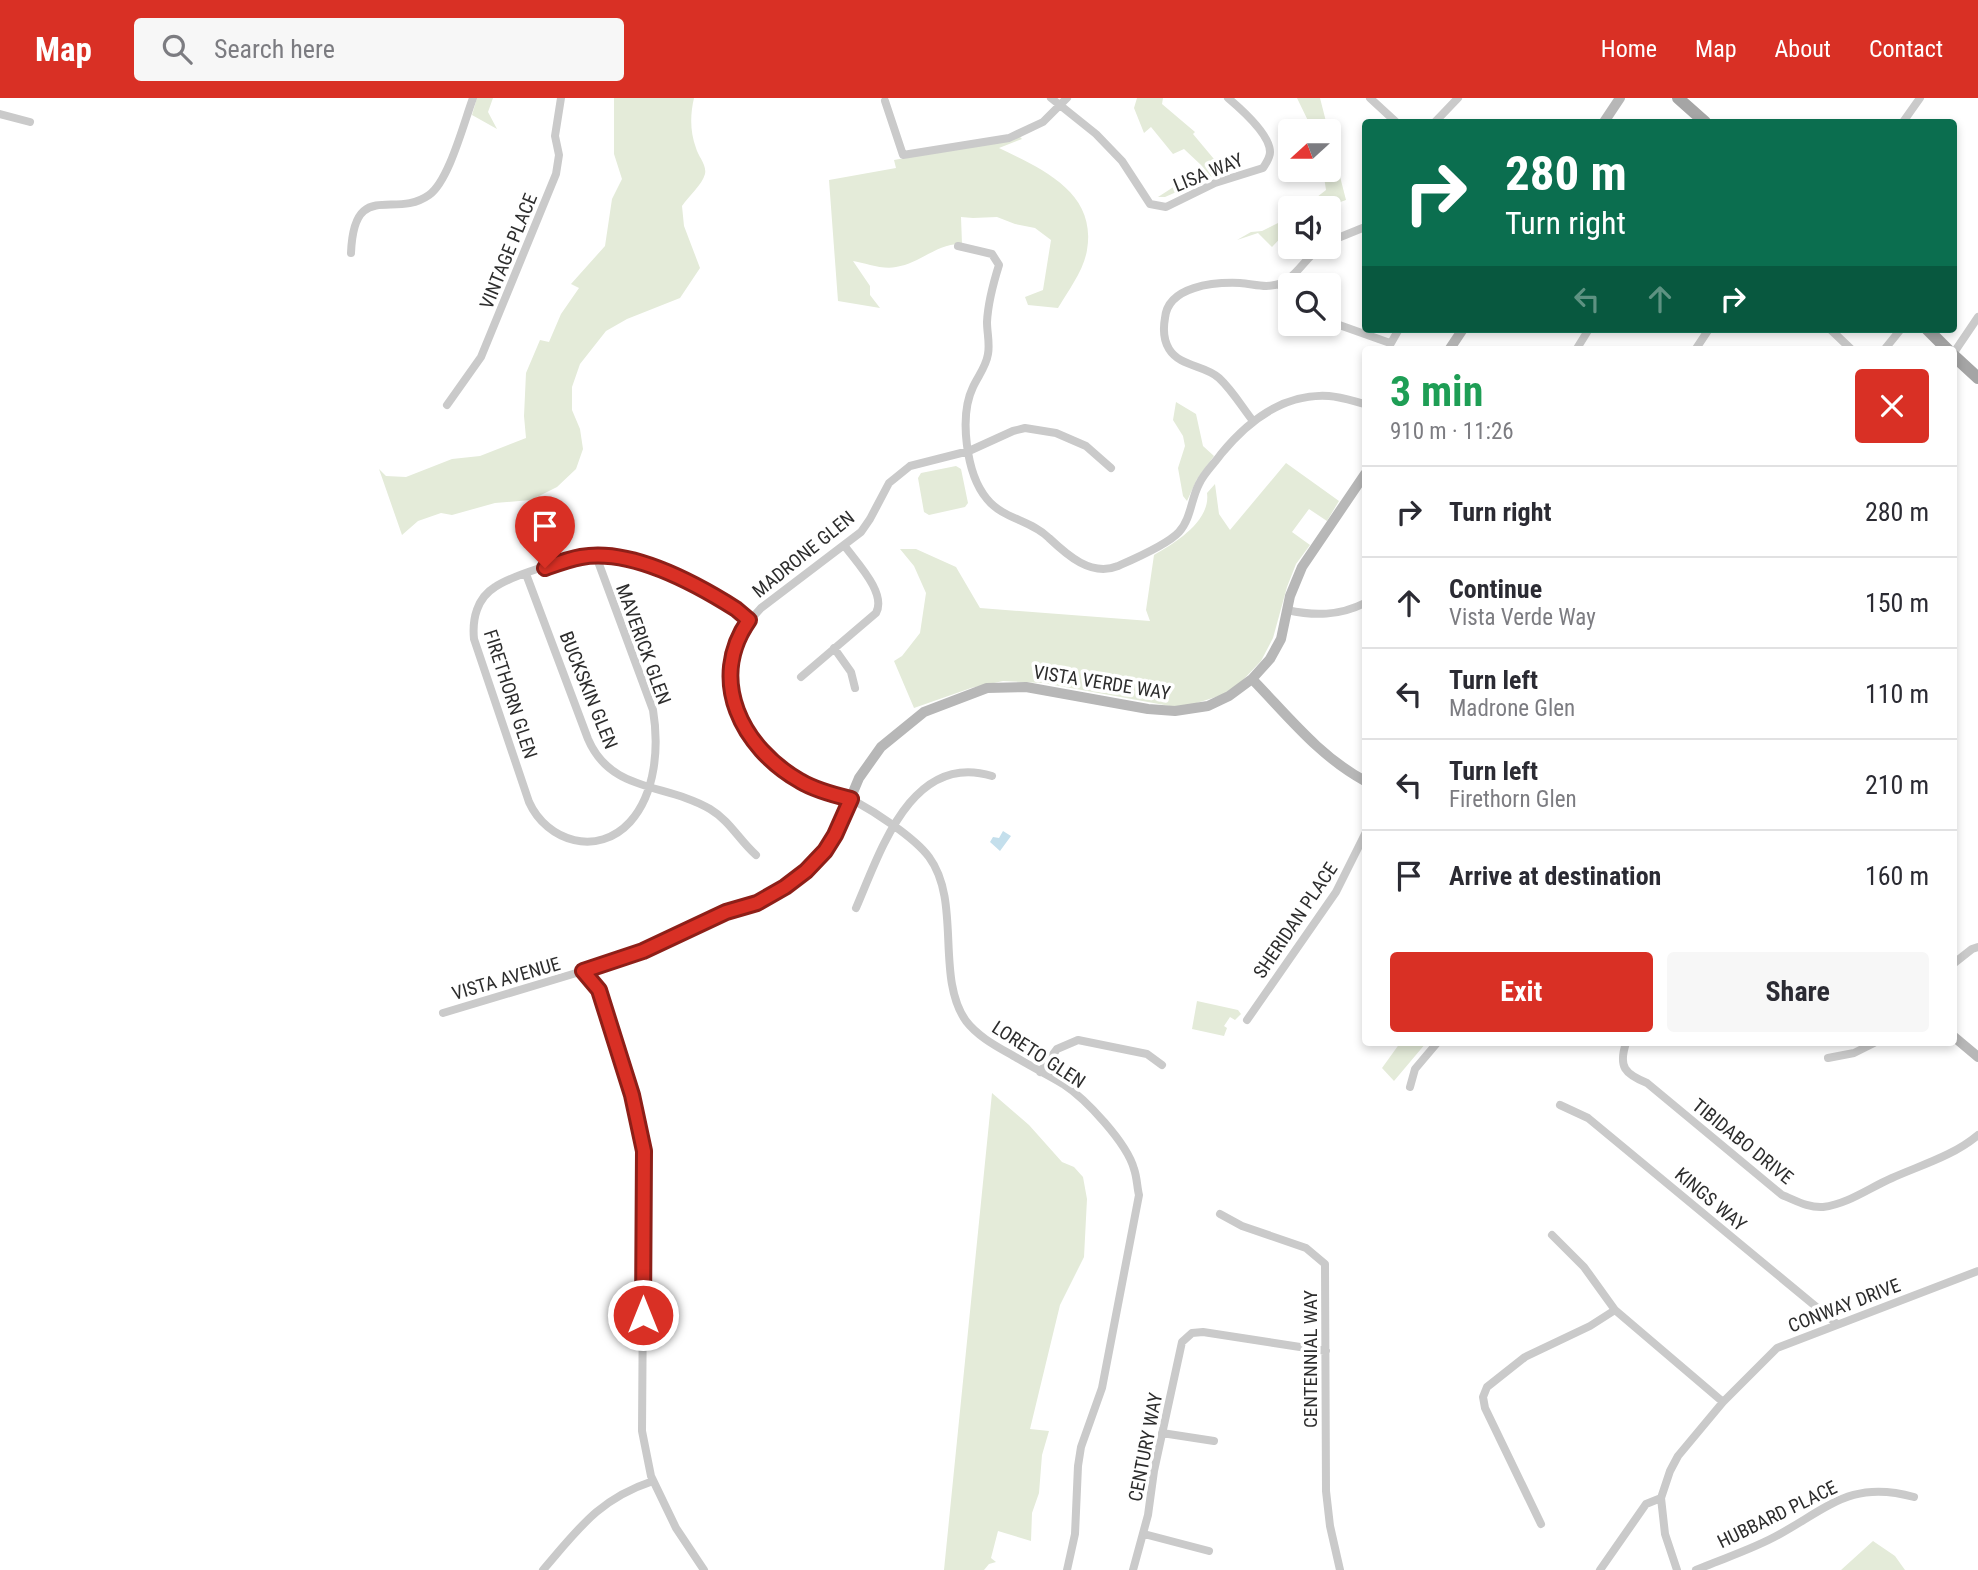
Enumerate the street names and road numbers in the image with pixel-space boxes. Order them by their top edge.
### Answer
street label: LISA WAY [1170,148,1246,197]
street label: VINTAGE PLACE [475,190,542,312]
street label: MADRONE GLEN [748,506,859,603]
street label: MAVERICK GLEN [611,581,676,708]
street label: FIRETHORN GLEN [479,627,542,762]
street label: BUCKSKIN GLEN [555,628,623,752]
street label: VISTA VERDE WAY [1032,660,1172,705]
street label: SHERIDAN PLACE [1248,858,1343,982]
street label: VISTA AVENUE [449,952,563,1005]
street label: LORETO GLEN [988,1016,1090,1093]
street label: TIBIDABO DRIVE [1688,1094,1798,1189]
street label: KINGS WAY [1670,1163,1751,1236]
street label: CONWAY DRIVE [1785,1274,1903,1337]
street label: CENTENNIAL WAY [1299,1290,1322,1428]
street label: CENTURY WAY [1124,1391,1167,1503]
street label: HUBBARD PLACE [1714,1476,1841,1553]

